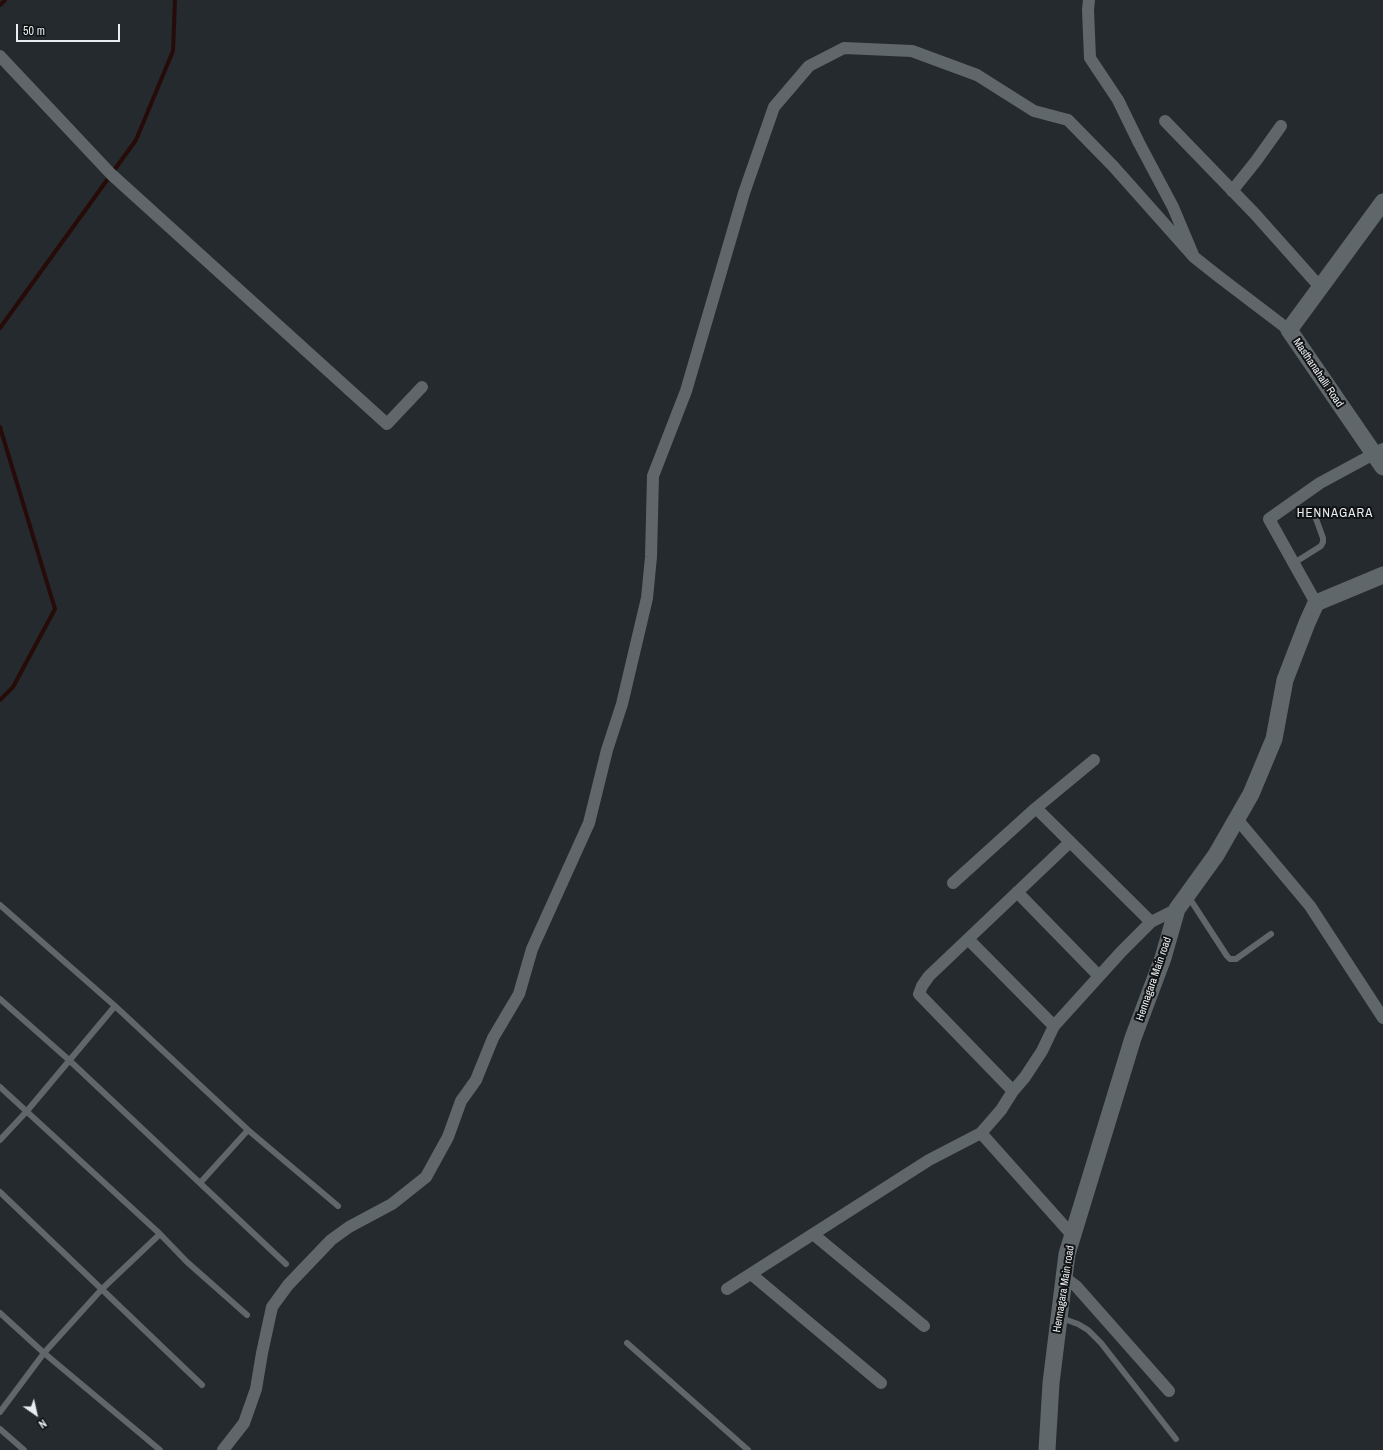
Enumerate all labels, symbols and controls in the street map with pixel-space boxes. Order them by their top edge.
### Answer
scale bar [18,16,122,42]
text: 50 m [23,23,45,39]
street label: Masthanahalli Road [1290,336,1346,410]
district label: HENNAGARA [1297,506,1373,522]
street label: Hennagara Main road [1133,935,1175,1023]
street label: Hennagara Main road [1051,1245,1077,1333]
north arrow [16,1394,56,1434]
text: N [36,1416,49,1432]

